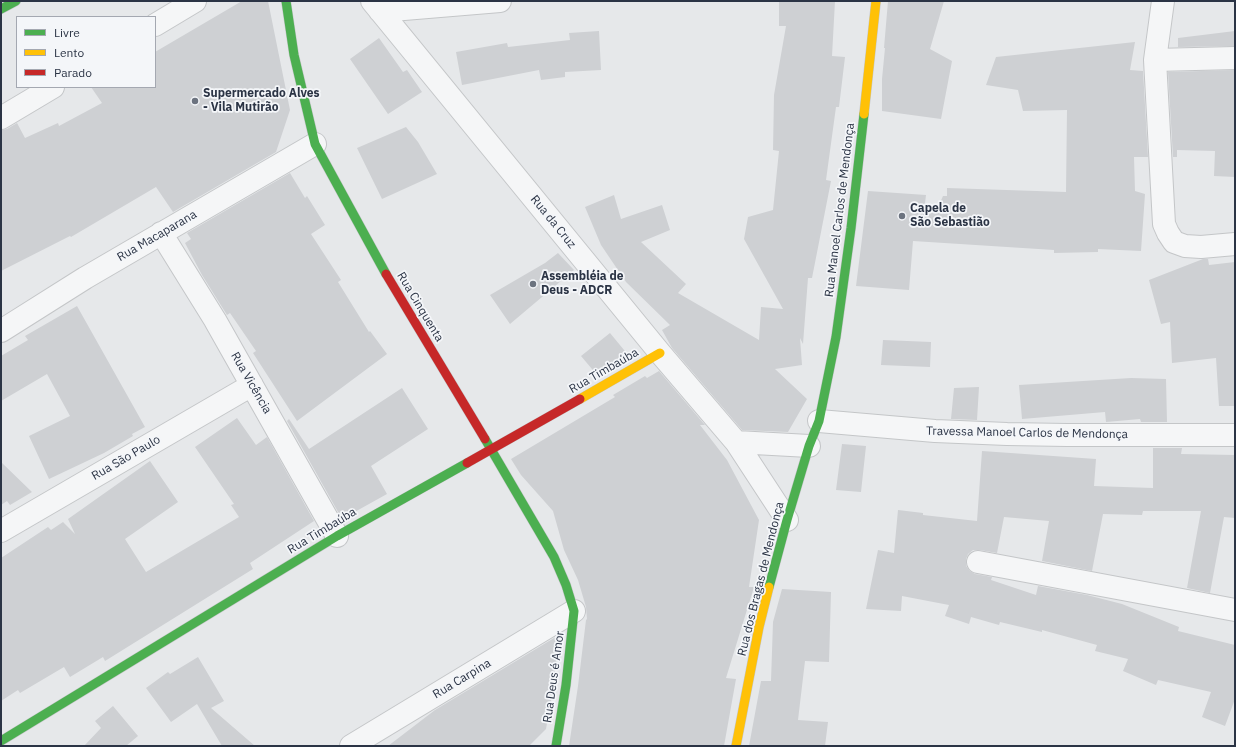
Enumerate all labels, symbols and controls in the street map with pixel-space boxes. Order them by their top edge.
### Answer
legend [16,16,156,88]
text: Livre [54,25,80,40]
text: Lento [54,45,84,60]
text: Parado [54,65,92,80]
place label: Supermercado Alves - Vila Mutirão [203,87,320,115]
marker: Supermercado Alves - Vila Mutirão [190,96,200,106]
street label: Rua Manoel Carlos de Mendonça [822,122,858,298]
street label: Rua da Cruz [527,193,579,251]
place label: Capela de São Sebastião [910,202,990,230]
street label: Rua Macaparana [115,207,199,265]
marker: Capela de São Sebastião [897,211,907,221]
street label: Rua Cinquenta [394,270,446,344]
place label: Assembléia de Deus - ADCR [541,270,624,298]
marker: Assembléia de Deus - ADCR [528,279,538,289]
street label: Rua Timbaúba [567,345,641,397]
street label: Rua Vicência [228,350,274,416]
street label: Travessa Manoel Carlos de Mendonça [926,424,1128,442]
street label: Rua São Paulo [89,433,163,483]
street label: Rua dos Bragas de Mendonça [735,500,787,658]
street label: Rua Timbaúba [285,505,359,557]
street label: Rua Deus é Amor [540,630,568,724]
street label: Rua Carpina [430,656,494,702]

